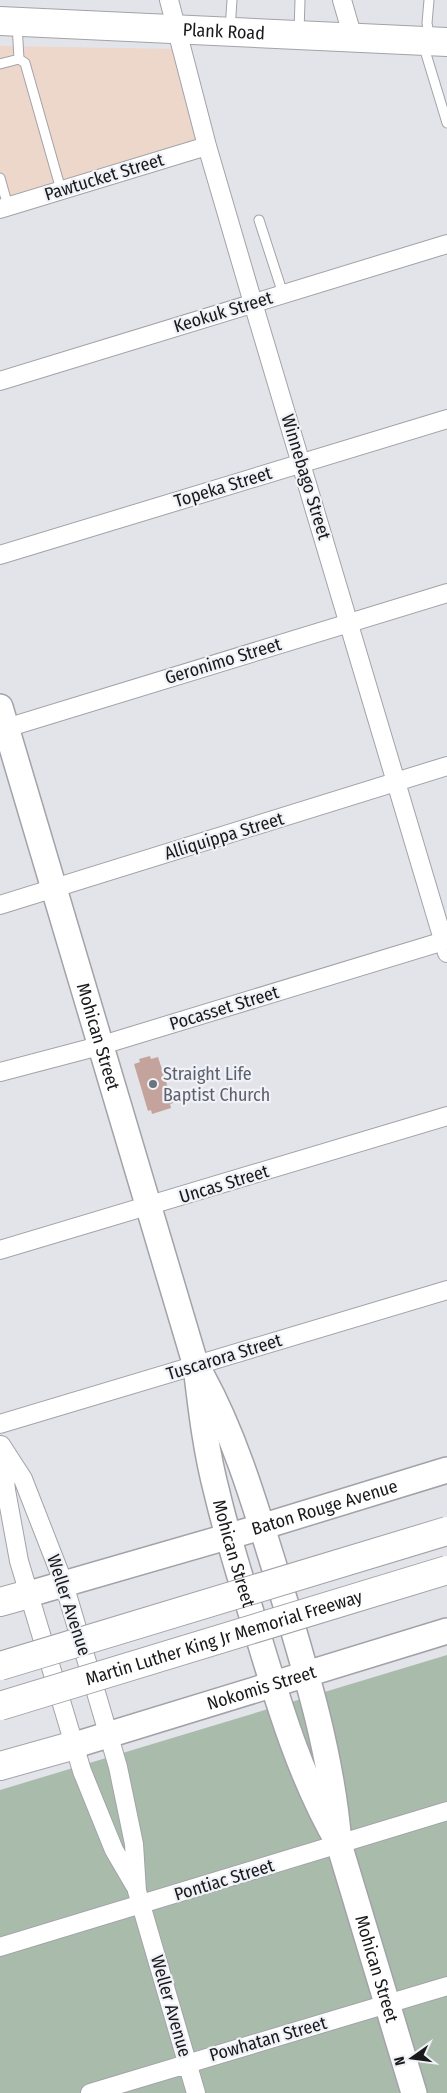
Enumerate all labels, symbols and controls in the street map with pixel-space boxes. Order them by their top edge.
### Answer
street label: Plank Road [182,19,265,44]
street label: Pawtucket Street [42,148,166,206]
street label: Keokuk Street [171,287,275,337]
street label: Winnebago Street [276,412,336,543]
street label: Topeka Street [172,462,274,512]
street label: Geronimo Street [162,633,284,689]
street label: Alliquippa Street [162,807,286,865]
street label: Mohican Street [72,981,124,1093]
street label: Pocasset Street [167,981,281,1035]
place label: Straight Life Baptist Church [163,1063,270,1106]
marker: Straight Life Baptist Church [147,1078,159,1090]
street label: Uncas Street [177,1160,272,1208]
street label: Tuscarora Street [164,1329,284,1385]
street label: Baton Rouge Avenue [249,1475,400,1540]
street label: Mohican Street [208,1497,260,1610]
street label: Weller Avenue [42,1552,96,1658]
street label: Martin Luther King Jr Memorial Freeway [83,1585,365,1690]
street label: Nokomis Street [204,1661,319,1715]
street label: Pontiac Street [171,1854,277,1906]
street label: Mohican Street [350,1913,403,2025]
street label: Weller Avenue [146,1952,196,2060]
street label: Powhatan Street [207,2012,329,2066]
north arrow [387,2033,437,2083]
text: N [391,2055,409,2067]

